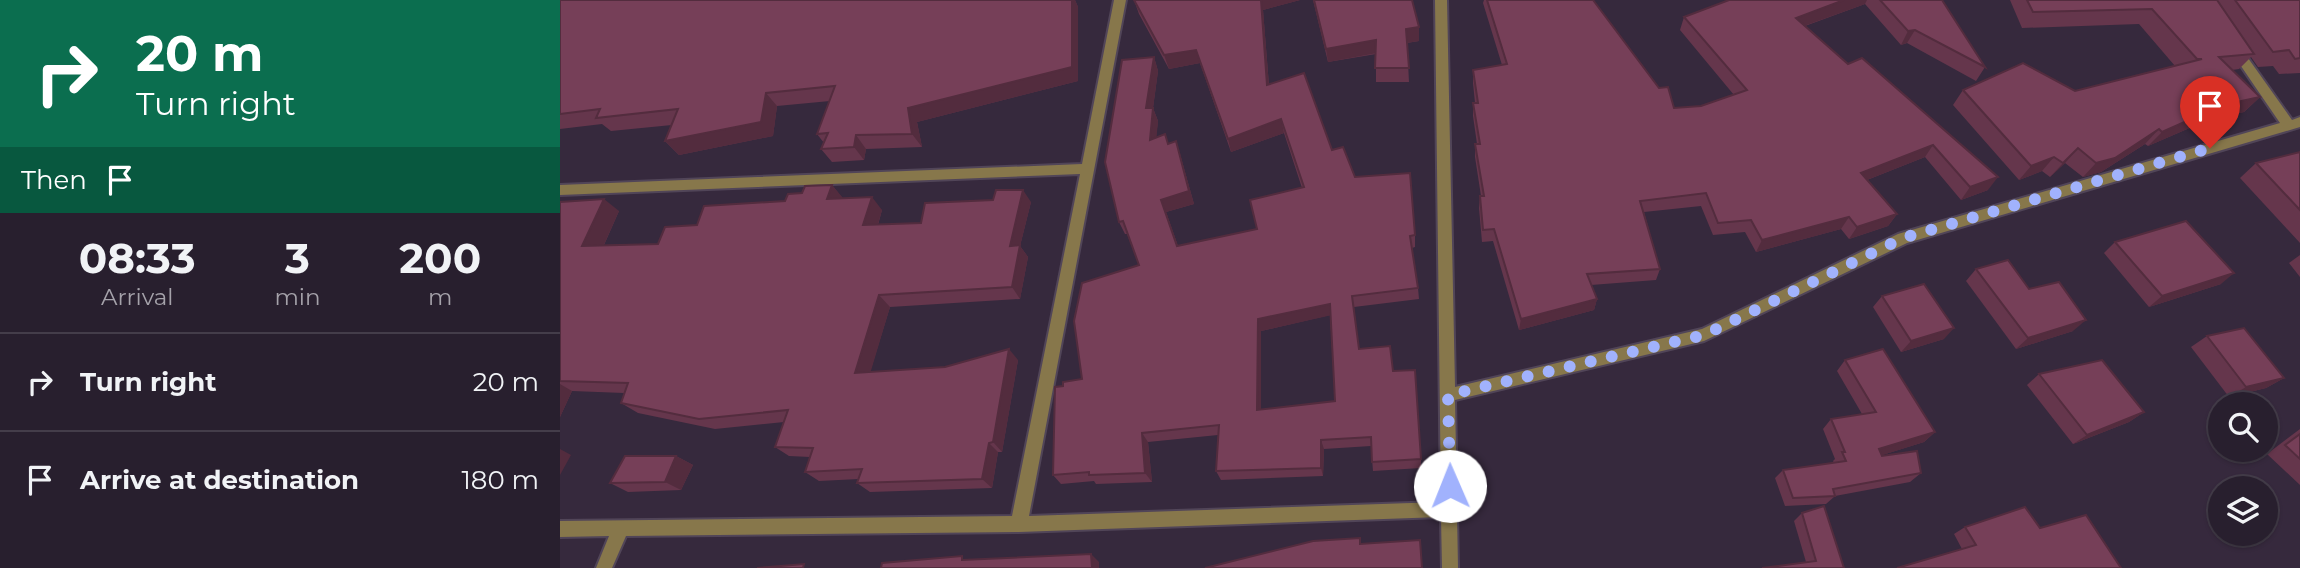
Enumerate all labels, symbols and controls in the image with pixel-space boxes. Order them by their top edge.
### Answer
text: 20 m [136,24,263,83]
icon: right [21,28,112,119]
pin [2180,76,2240,148]
text: Turn right [136,84,296,123]
icon: arrive [2191,87,2229,125]
icon: arrive [101,161,139,199]
text: Then [21,164,87,196]
text: 08:33 [79,232,196,284]
text: 3 [285,232,310,284]
text: 200 [399,232,481,284]
text: Arrival [101,283,173,311]
text: min [274,283,321,311]
text: m [428,283,452,311]
icon: right [21,363,59,401]
text: Turn right [80,366,216,398]
text: 20 m [473,366,539,398]
map controls [2208,392,2278,546]
button: search [2208,392,2278,462]
position arrow [1413,449,1487,523]
icon: arrive [21,461,59,499]
text: Arrive at destination [80,464,359,496]
text: 180 m [461,464,539,496]
button: layers [2208,476,2278,546]

